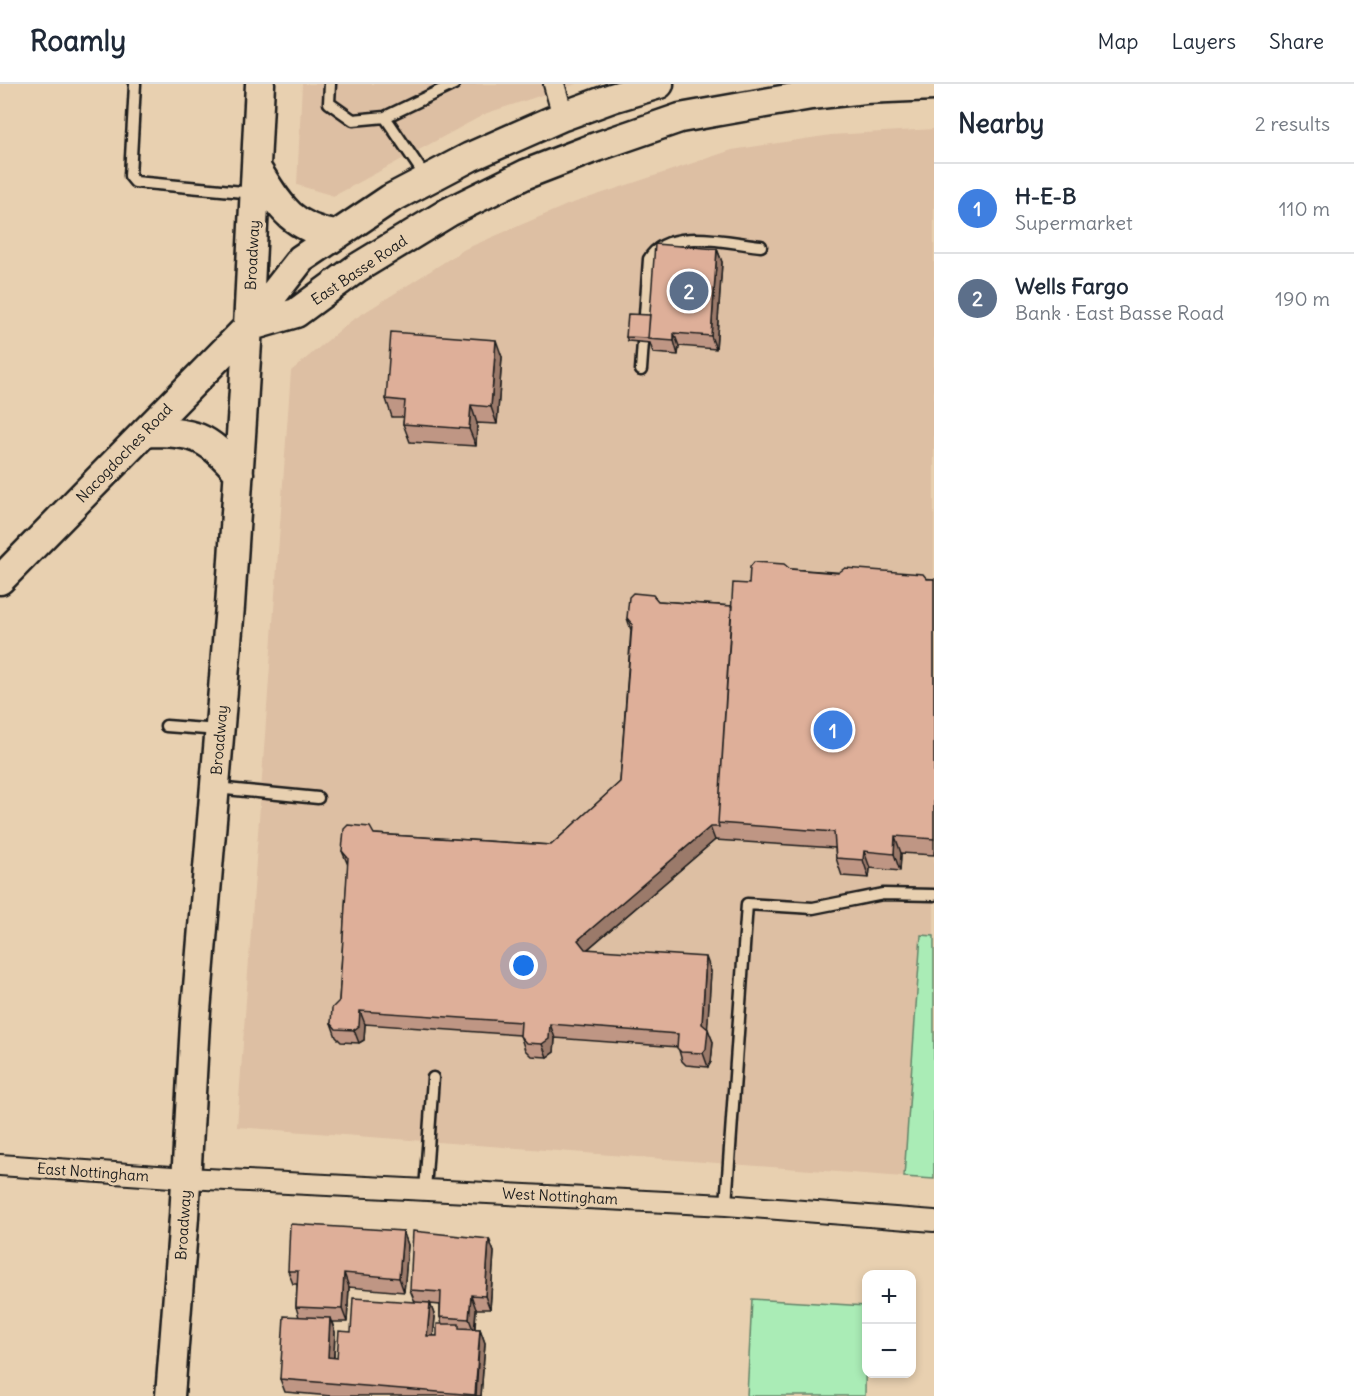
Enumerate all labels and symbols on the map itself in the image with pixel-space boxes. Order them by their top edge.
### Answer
street label: Broadway [241,219,263,291]
street label: East Basse Road [307,231,411,309]
pin: 2 [670,268,708,314]
street label: Nacogdoches Road [72,399,176,506]
street label: Broadway [206,704,232,776]
pin: 1 [814,708,852,752]
your location [509,951,538,980]
street label: East Nottingham [36,1159,150,1185]
street label: West Nottingham [502,1183,618,1209]
street label: Broadway [171,1189,195,1261]

